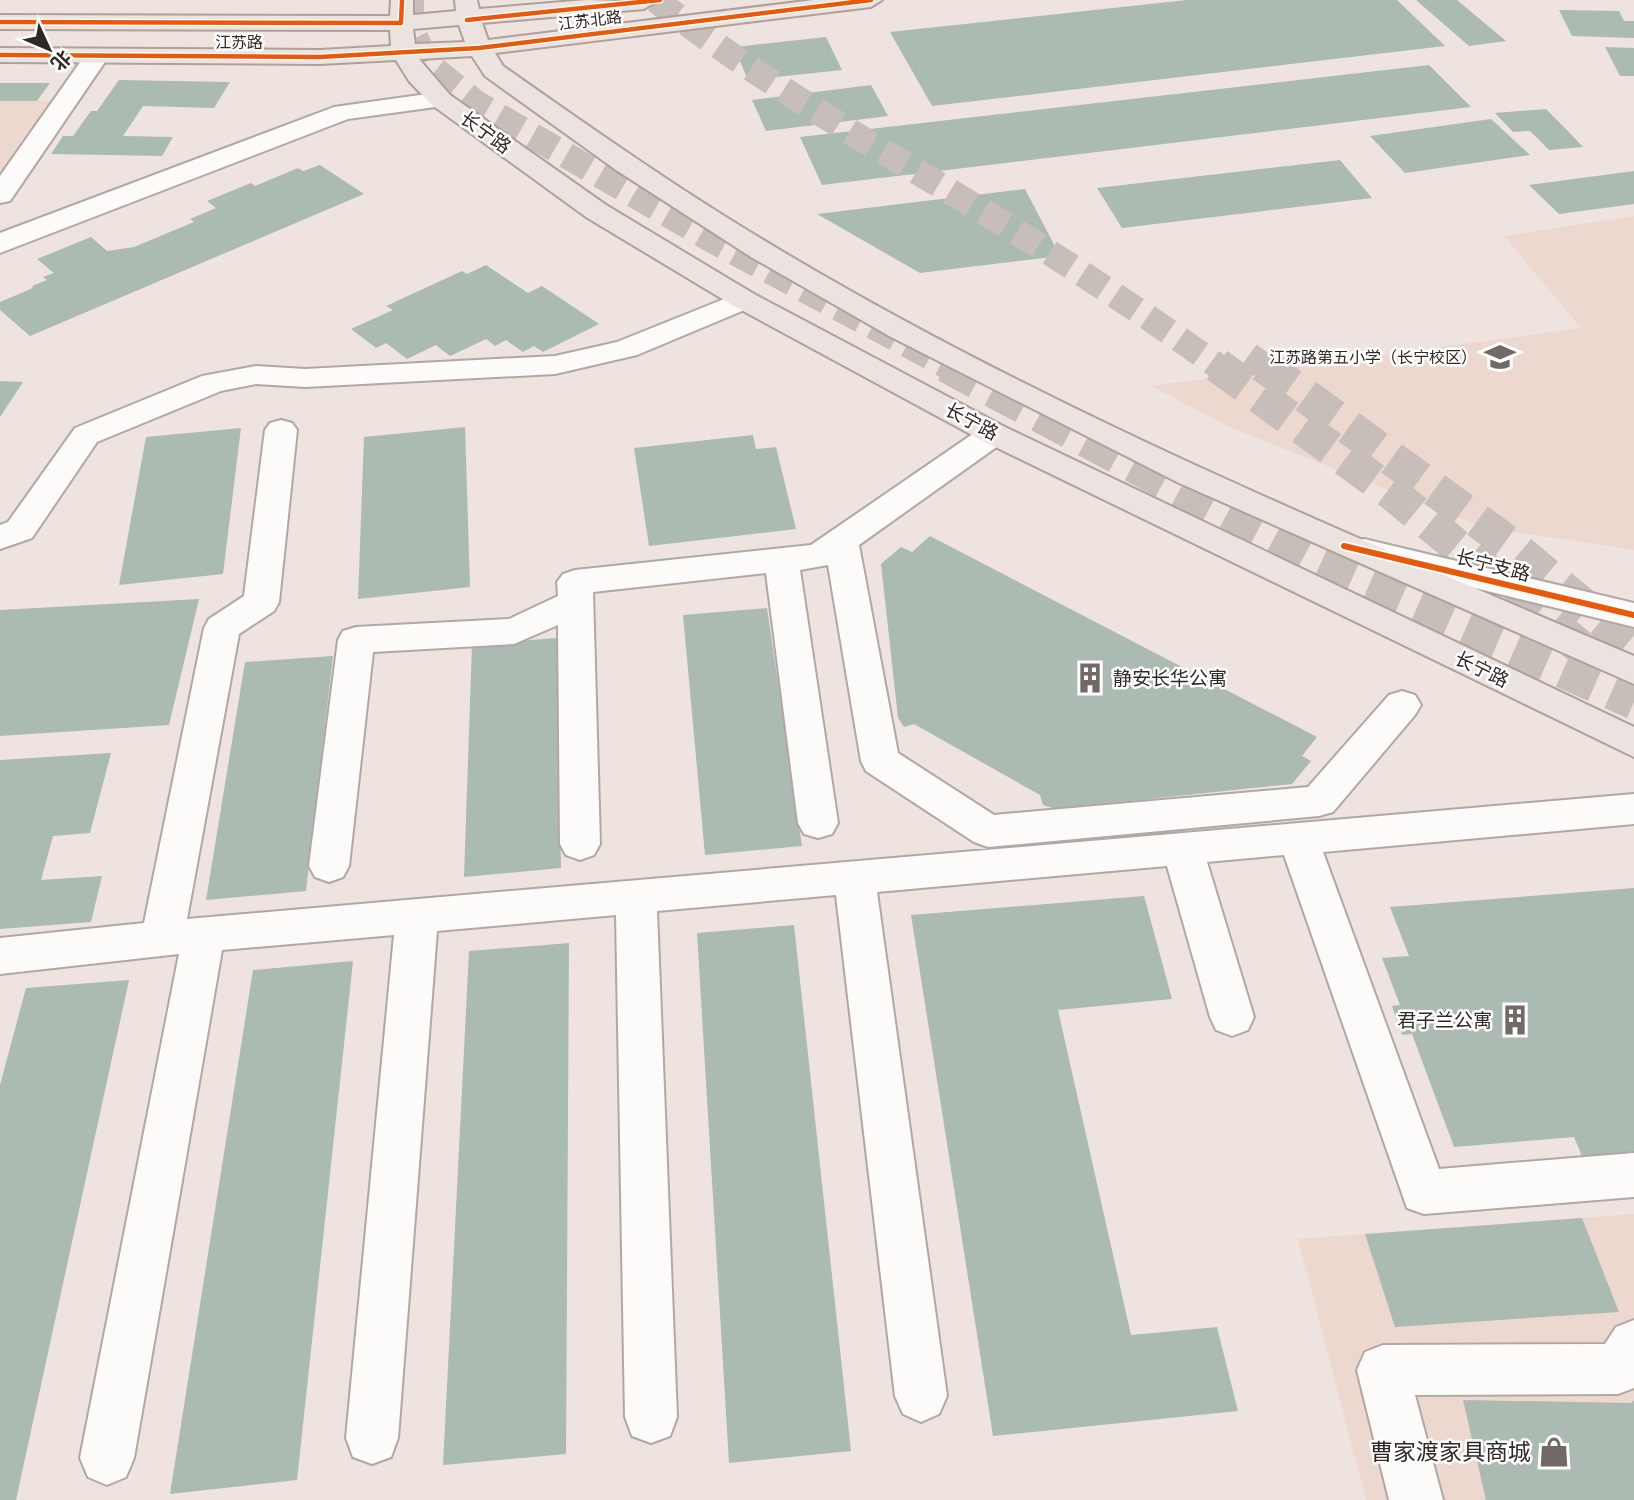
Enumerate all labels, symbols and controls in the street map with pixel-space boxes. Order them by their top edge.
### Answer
street label: 江苏北路 [557,6,623,36]
north arrow [14,14,84,84]
street label: 江苏路 [215,32,263,54]
text: 北 [44,44,76,76]
street label: 长宁路 [454,106,516,161]
school or university icon: 江苏路第五小学（长宁校区） [1483,340,1517,374]
place label: 江苏路第五小学（长宁校区） [1269,347,1477,369]
street label: 长宁路 [940,397,1003,448]
street label: 长宁支路 [1452,544,1533,589]
street label: 长宁路 [1450,646,1513,695]
building icon: 静安长华公寓 [1073,661,1107,695]
place label: 静安长华公寓 [1113,666,1227,693]
building icon: 君子兰公寓 [1498,1003,1532,1037]
place label: 君子兰公寓 [1397,1008,1492,1035]
shop icon: 曹家渡家具商城 [1537,1435,1571,1469]
place label: 曹家渡家具商城 [1370,1436,1531,1469]

